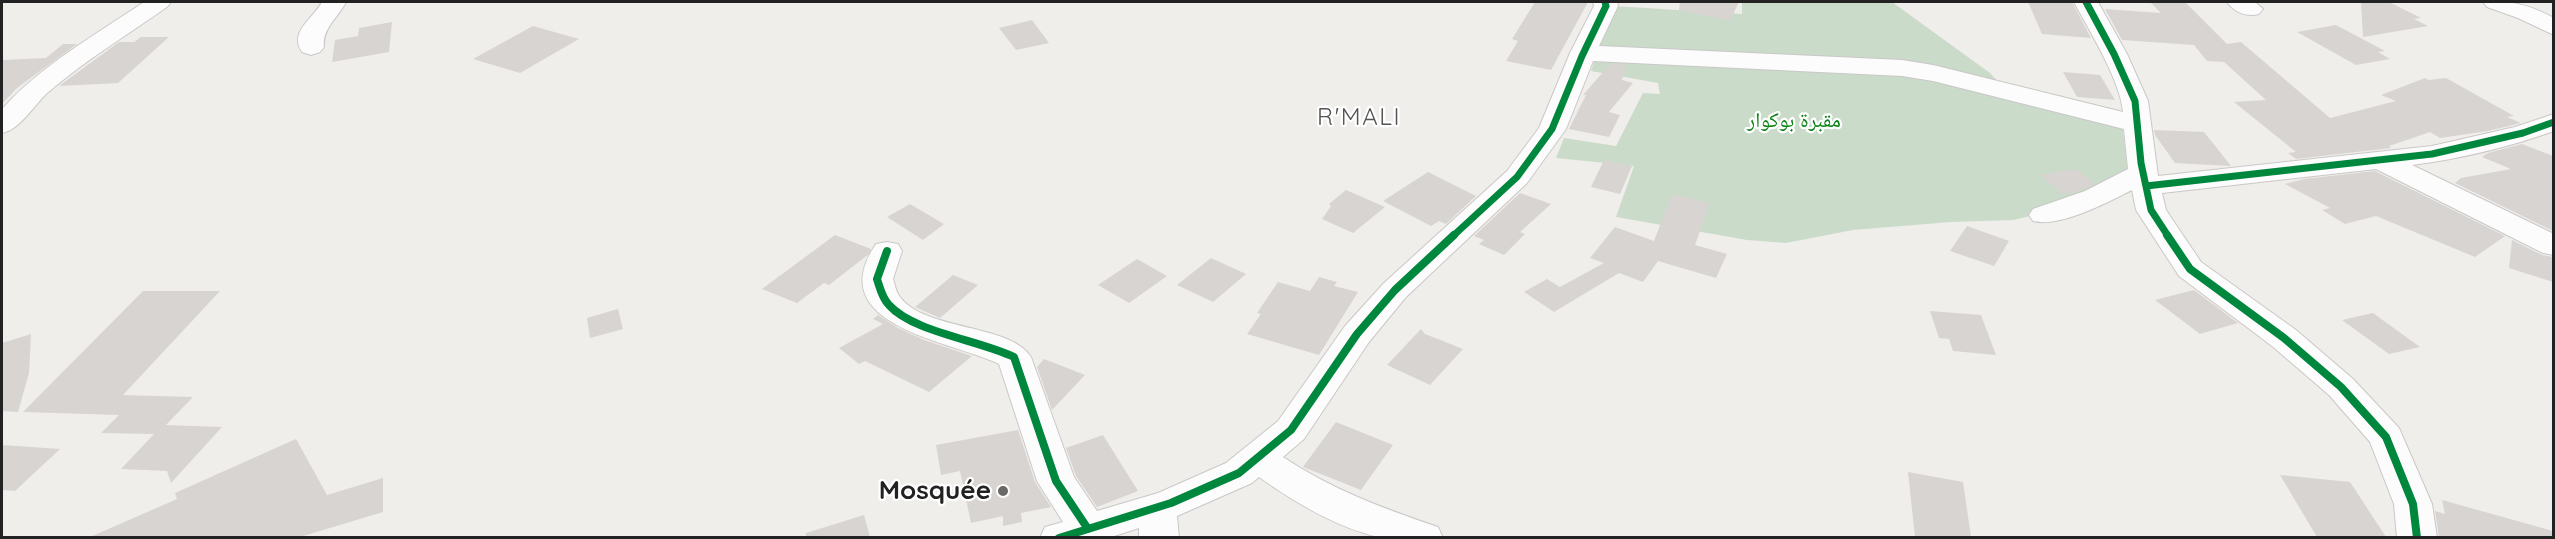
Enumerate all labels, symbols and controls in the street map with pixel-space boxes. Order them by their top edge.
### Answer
district label: R'MALI [1317,104,1401,132]
park label: مقبرة بوكوار [1747,108,1841,134]
place label: Mosquée [879,475,991,507]
marker: Mosquée [996,484,1010,498]

